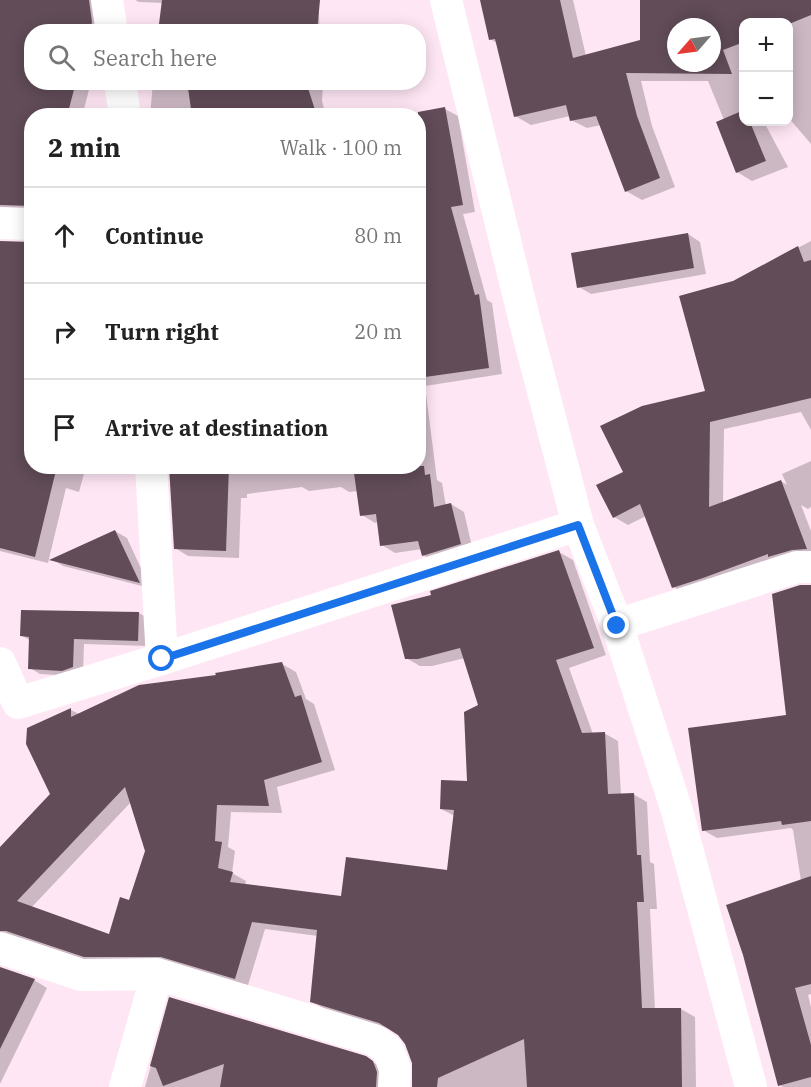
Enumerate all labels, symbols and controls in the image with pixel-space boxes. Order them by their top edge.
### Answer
north arrow [667,18,721,72]
map controls [739,18,793,126]
button: + [739,18,793,72]
search box [24,24,426,90]
icon: search [45,41,78,74]
text: Search here [93,43,217,72]
button: − [739,72,793,126]
text: 2 min [48,130,121,164]
text: Walk · 100 m [280,134,402,161]
icon: ahead [48,219,81,252]
text: Continue [105,221,204,250]
text: 80 m [354,222,402,249]
icon: right [48,315,81,348]
text: Turn right [105,317,219,346]
text: 20 m [354,318,402,345]
icon: arrive [48,411,81,444]
text: Arrive at destination [105,413,328,442]
route end [603,612,629,638]
route start [148,645,174,671]

